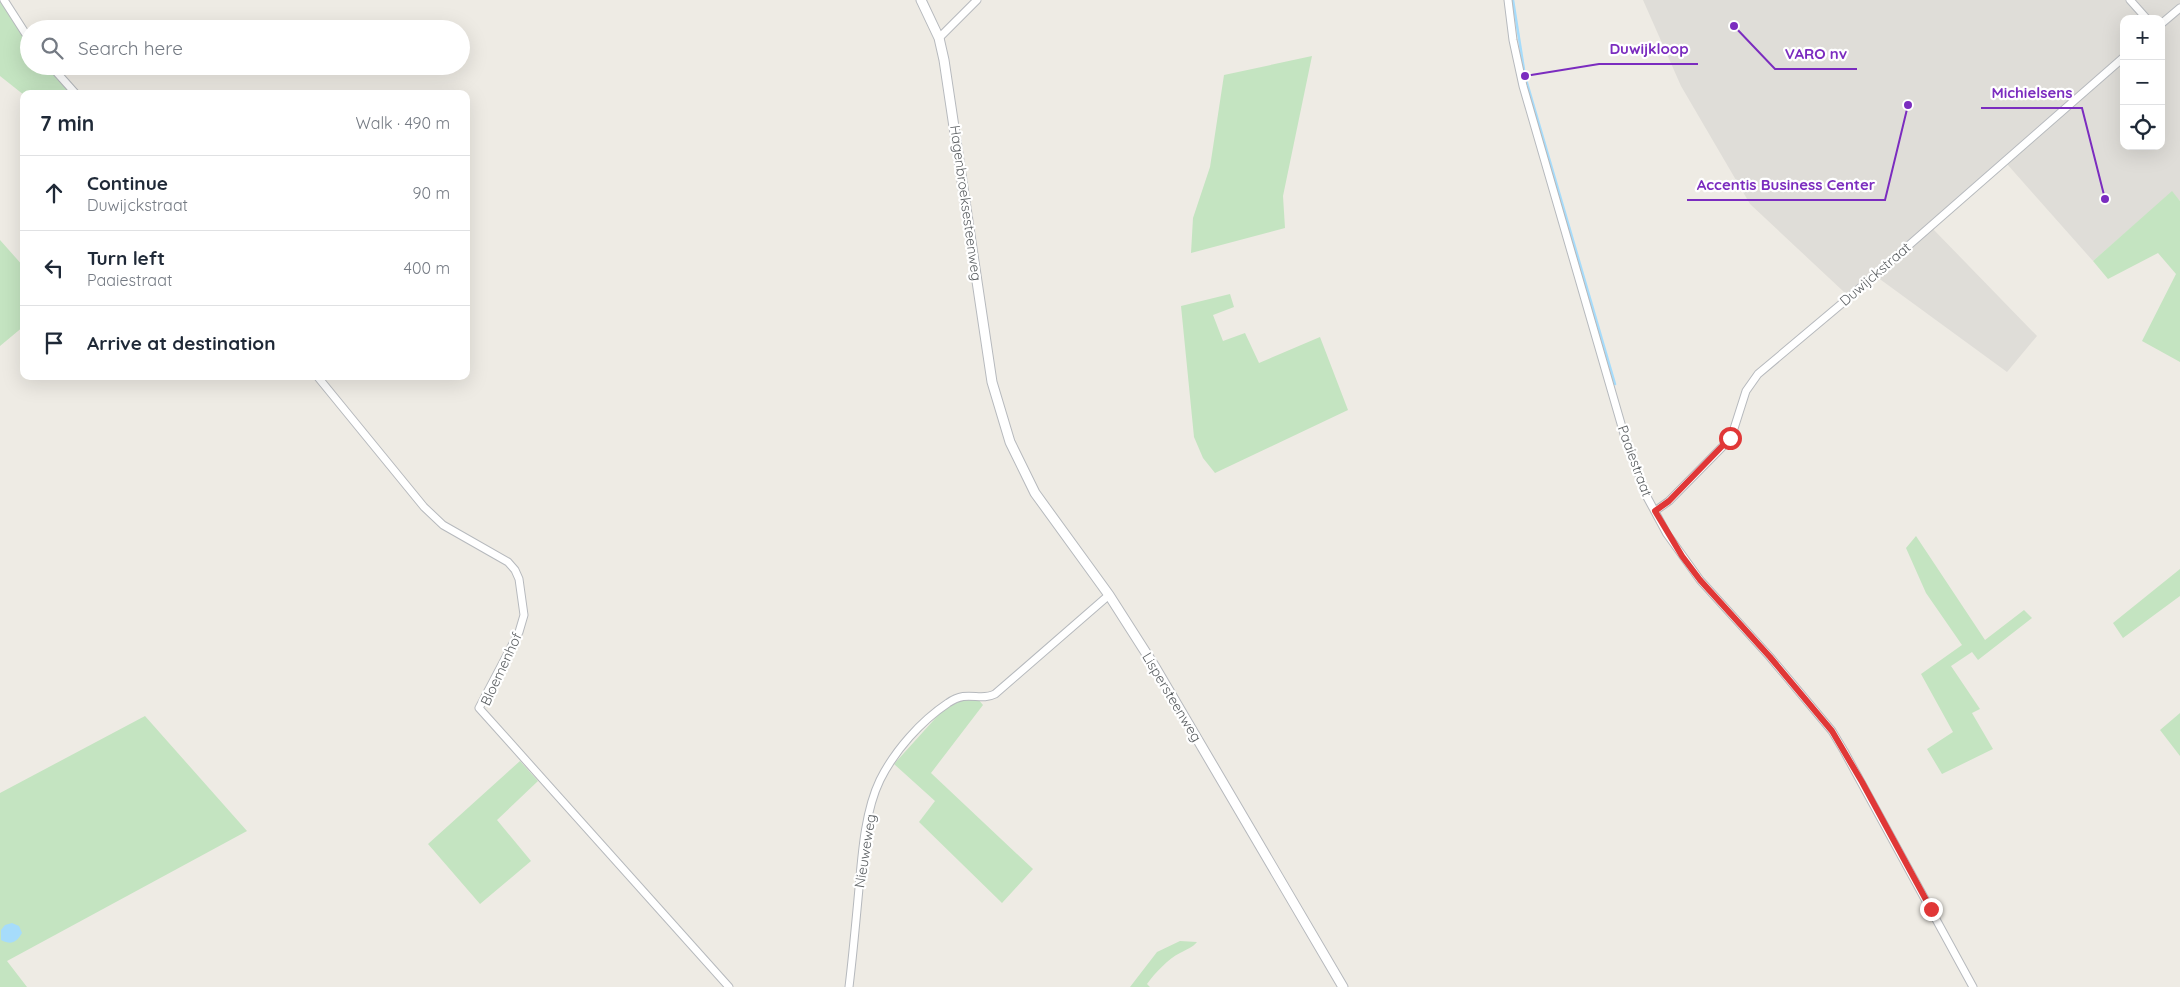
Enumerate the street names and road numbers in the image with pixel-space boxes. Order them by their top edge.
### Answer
street label: Hagenbroeksesteenweg [946,124,986,282]
street label: Duwijckstraat [1836,238,1914,310]
street label: Paaiestraat [1614,423,1656,499]
street label: Bloemenhof [476,630,526,708]
street label: Lispersteenweg [1138,649,1206,745]
street label: Nieuweweg [850,813,880,889]

